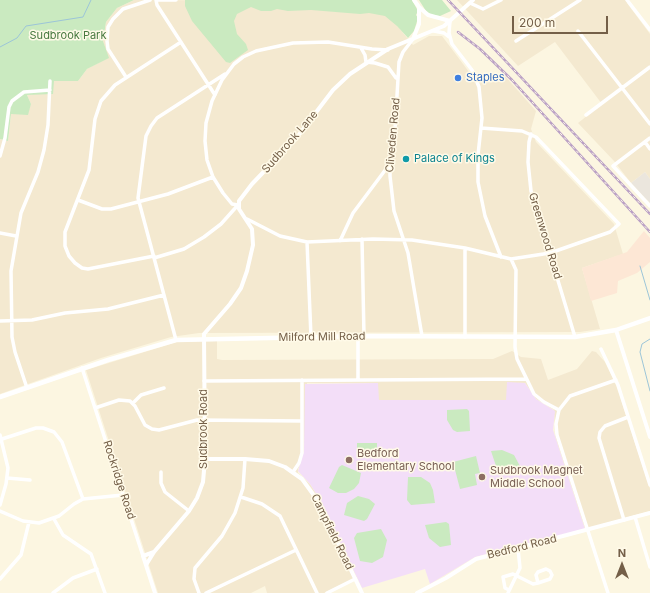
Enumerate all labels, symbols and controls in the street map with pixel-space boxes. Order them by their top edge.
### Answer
scale bar [514,8,610,34]
text: 200 m [519,15,555,30]
park label: Sudbrook Park [30,29,106,43]
place label: Staples [466,71,505,85]
marker: Staples [453,73,463,83]
street label: Cliveden Road [383,97,403,173]
street label: Sudbrook Lane [259,108,321,176]
place label: Palace of Kings [414,152,495,166]
marker: Palace of Kings [401,154,411,164]
street label: Greenwood Road [526,191,564,281]
street label: Milford Mill Road [278,330,366,344]
street label: Sudbrook Road [197,389,211,469]
street label: Rockridge Road [100,439,138,521]
place label: Bedford Elementary School [357,447,454,473]
marker: Bedford Elementary School [344,455,354,465]
place label: Sudbrook Magnet Middle School [490,464,583,490]
marker: Sudbrook Magnet Middle School [477,472,487,482]
street label: Campfield Road [308,492,356,572]
street label: Bedford Road [486,532,558,562]
north arrow [602,545,642,585]
text: N [618,546,626,560]

